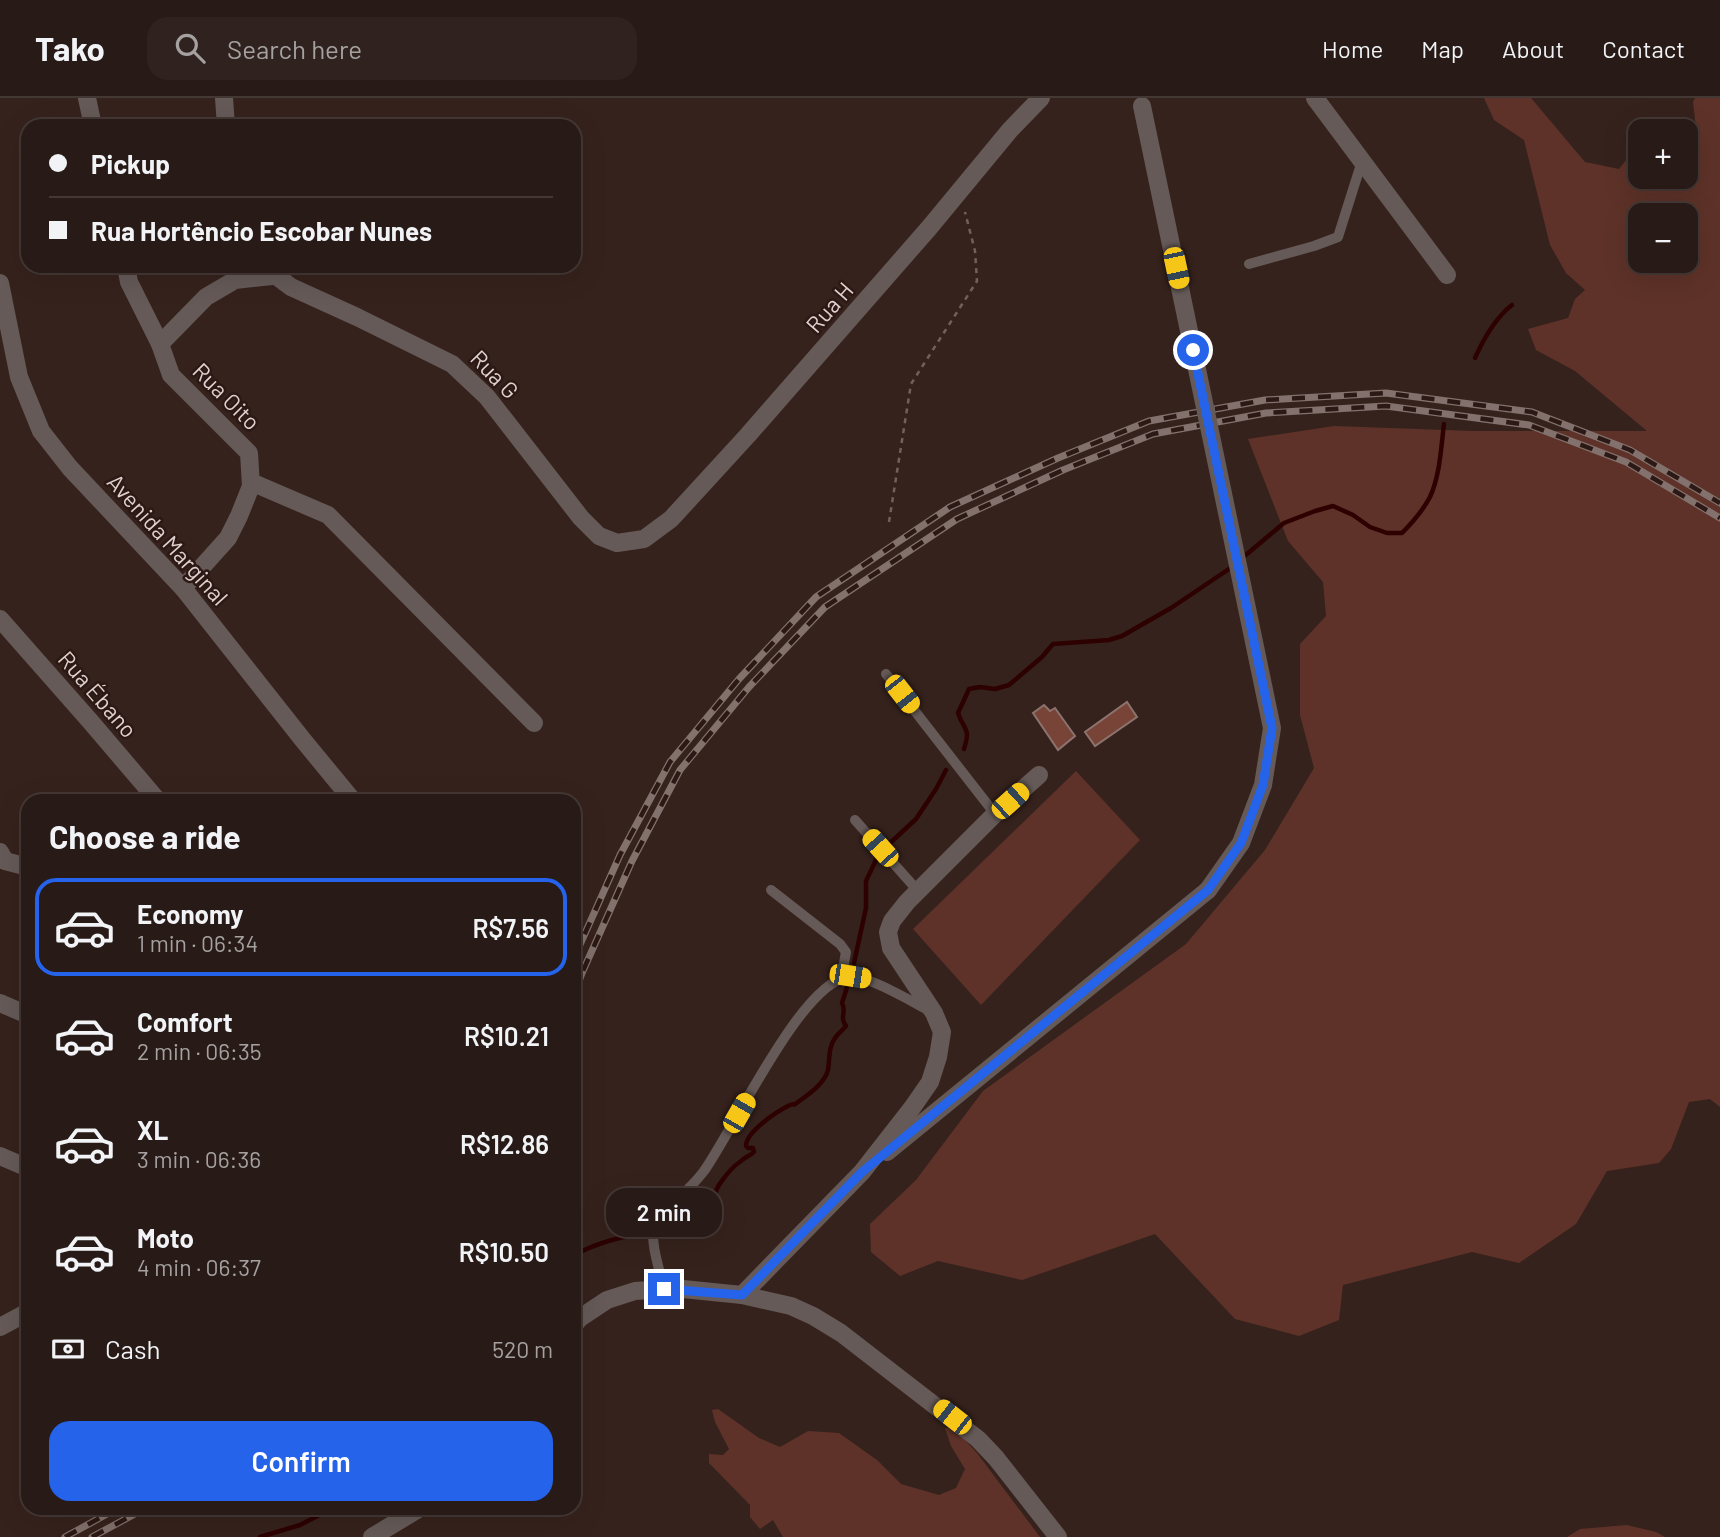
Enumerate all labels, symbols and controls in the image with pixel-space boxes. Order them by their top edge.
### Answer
search box [147,17,637,80]
text: Tako [35,28,105,68]
icon: search [171,29,209,67]
text: Search here [227,33,362,64]
text: Home [1322,34,1383,63]
text: Map [1421,34,1464,63]
text: About [1502,34,1564,63]
text: Contact [1602,34,1685,63]
map controls [1628,119,1698,273]
button: + [1628,119,1698,189]
text: Pickup [91,148,170,179]
button: − [1628,203,1698,273]
text: Rua Hortêncio Escobar Nunes [91,215,432,246]
car [1162,245,1191,291]
street label: Rua H [799,276,859,338]
route start [1177,334,1209,366]
street label: Rua G [465,344,525,404]
street label: Rua Oito [188,357,266,435]
street label: Avenida Marginal [102,468,234,610]
street label: Rua Ébano [53,645,143,743]
car [881,671,924,717]
car [988,779,1033,823]
text: Choose a ride [49,817,241,855]
car [859,825,902,871]
icon: car [53,896,116,959]
text: Economy [137,898,243,929]
text: R$7.56 [473,912,549,943]
text: 1 min · 06:34 [137,929,258,957]
car [828,962,873,990]
icon: car [53,1004,116,1067]
text: Comfort [137,1006,233,1037]
text: R$10.21 [464,1020,549,1051]
text: 2 min · 06:35 [137,1037,262,1065]
car [720,1090,759,1136]
icon: car [53,1112,116,1175]
text: XL [137,1114,168,1145]
text: R$12.86 [460,1128,549,1159]
text: 3 min · 06:36 [137,1145,261,1173]
callout: 2 min [606,1188,722,1236]
text: 2 min [637,1198,691,1226]
icon: car [53,1220,116,1283]
text: Moto [137,1222,194,1253]
text: R$10.50 [459,1236,549,1267]
text: 4 min · 06:37 [137,1253,261,1281]
route end [648,1273,680,1305]
icon: cash [49,1330,87,1368]
text: Cash [105,1333,160,1364]
text: 520 m [492,1335,553,1363]
car [929,1396,976,1438]
button: Confirm [49,1421,553,1501]

